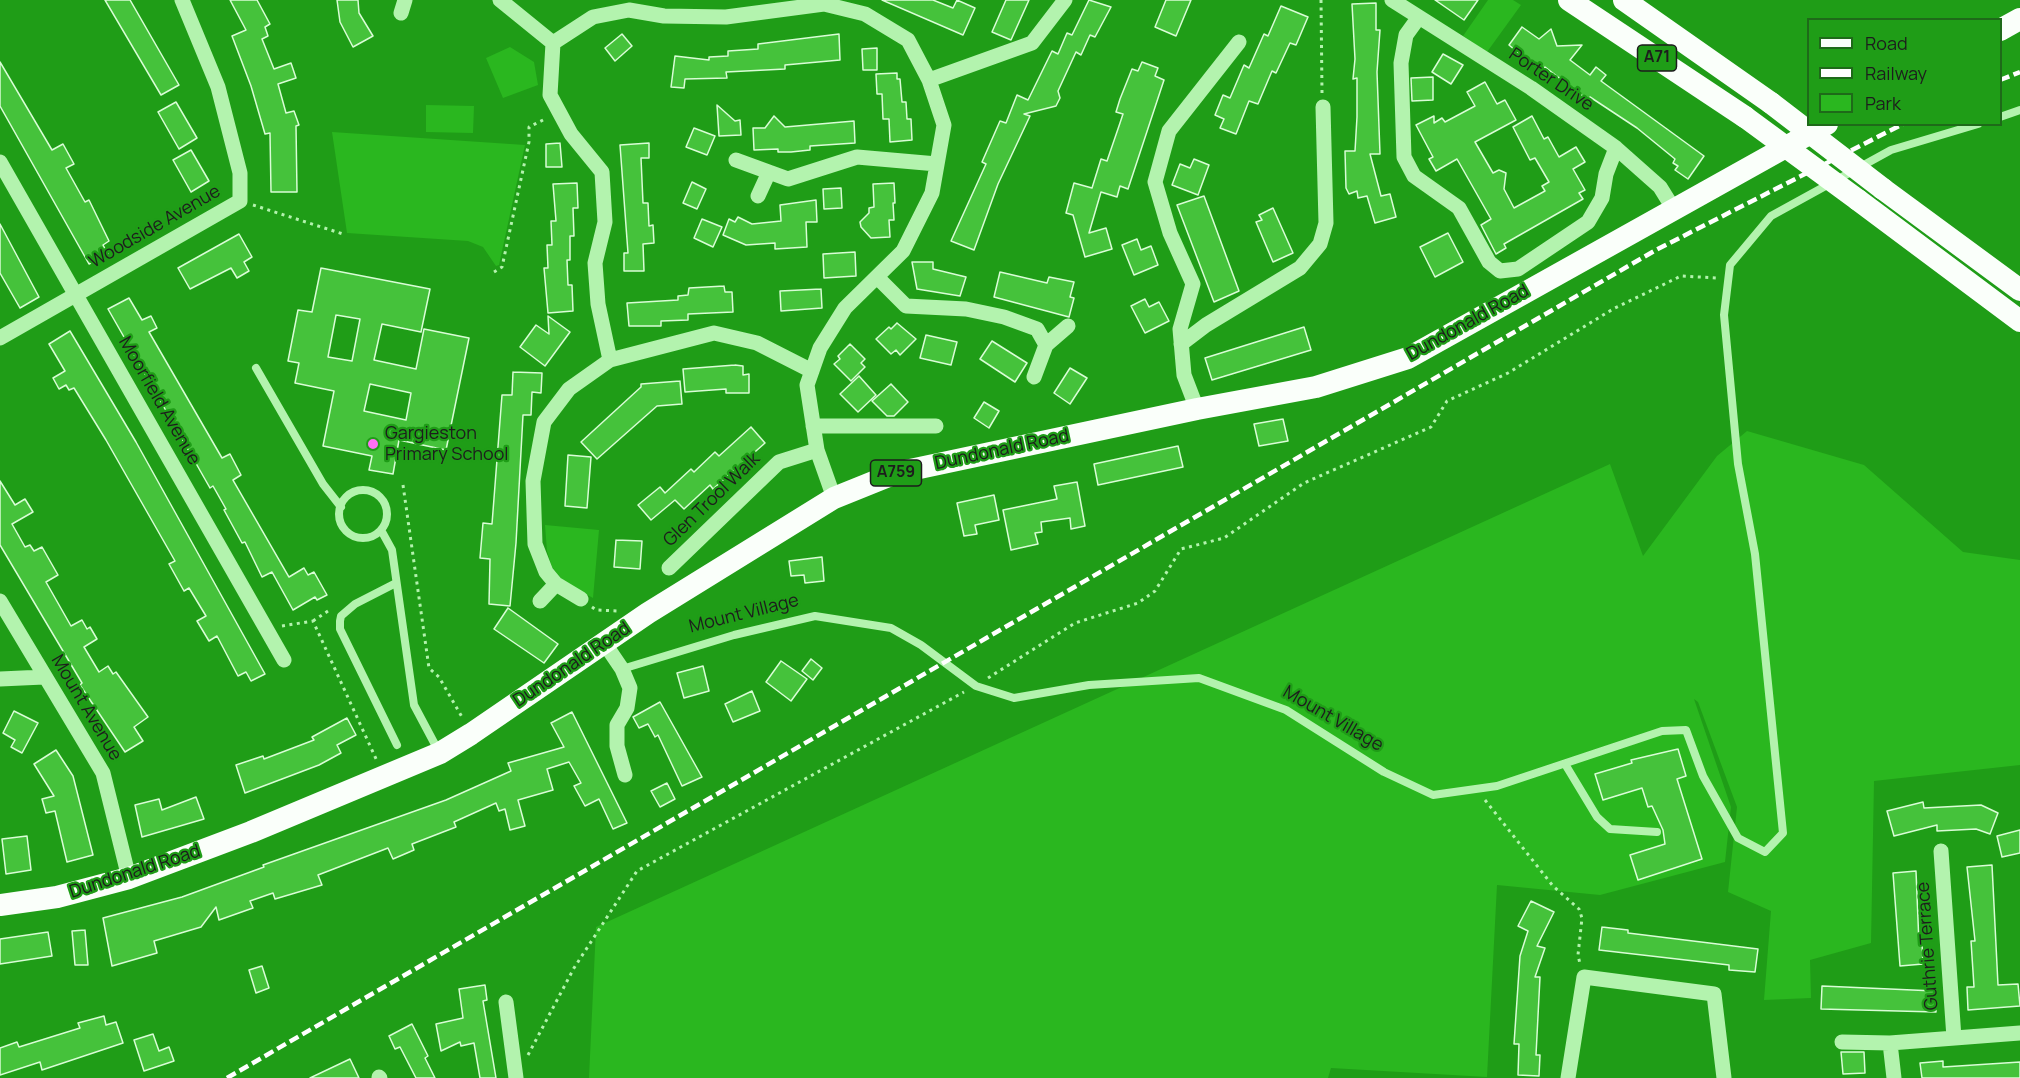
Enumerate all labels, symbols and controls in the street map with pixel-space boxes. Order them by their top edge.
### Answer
legend [1807,18,2002,126]
text: Road [1865,31,1908,55]
street label: Porter Drive [1505,44,1597,116]
road number: A71 [1638,45,1676,71]
text: Railway [1865,61,1927,85]
text: Park [1865,91,1901,115]
street label: Woodside Avenue [86,181,224,273]
street label: Dundonald Road [1403,280,1533,366]
street label: Moorfield Avenue [114,333,204,469]
place label: Gargieston Primary School [385,423,509,466]
street label: Dundonald Road [933,425,1071,475]
marker: Gargieston Primary School [366,437,380,451]
street label: Glen Trool Walk [659,449,765,551]
road number: A759 [870,460,922,486]
street label: Mount Village [687,590,801,638]
street label: Dundonald Road [509,618,635,712]
street label: Mount Avenue [46,651,126,765]
street label: Mount Village [1279,682,1387,756]
street label: Dundonald Road [67,841,203,903]
street label: Guthrie Terrace [1913,881,1943,1011]

